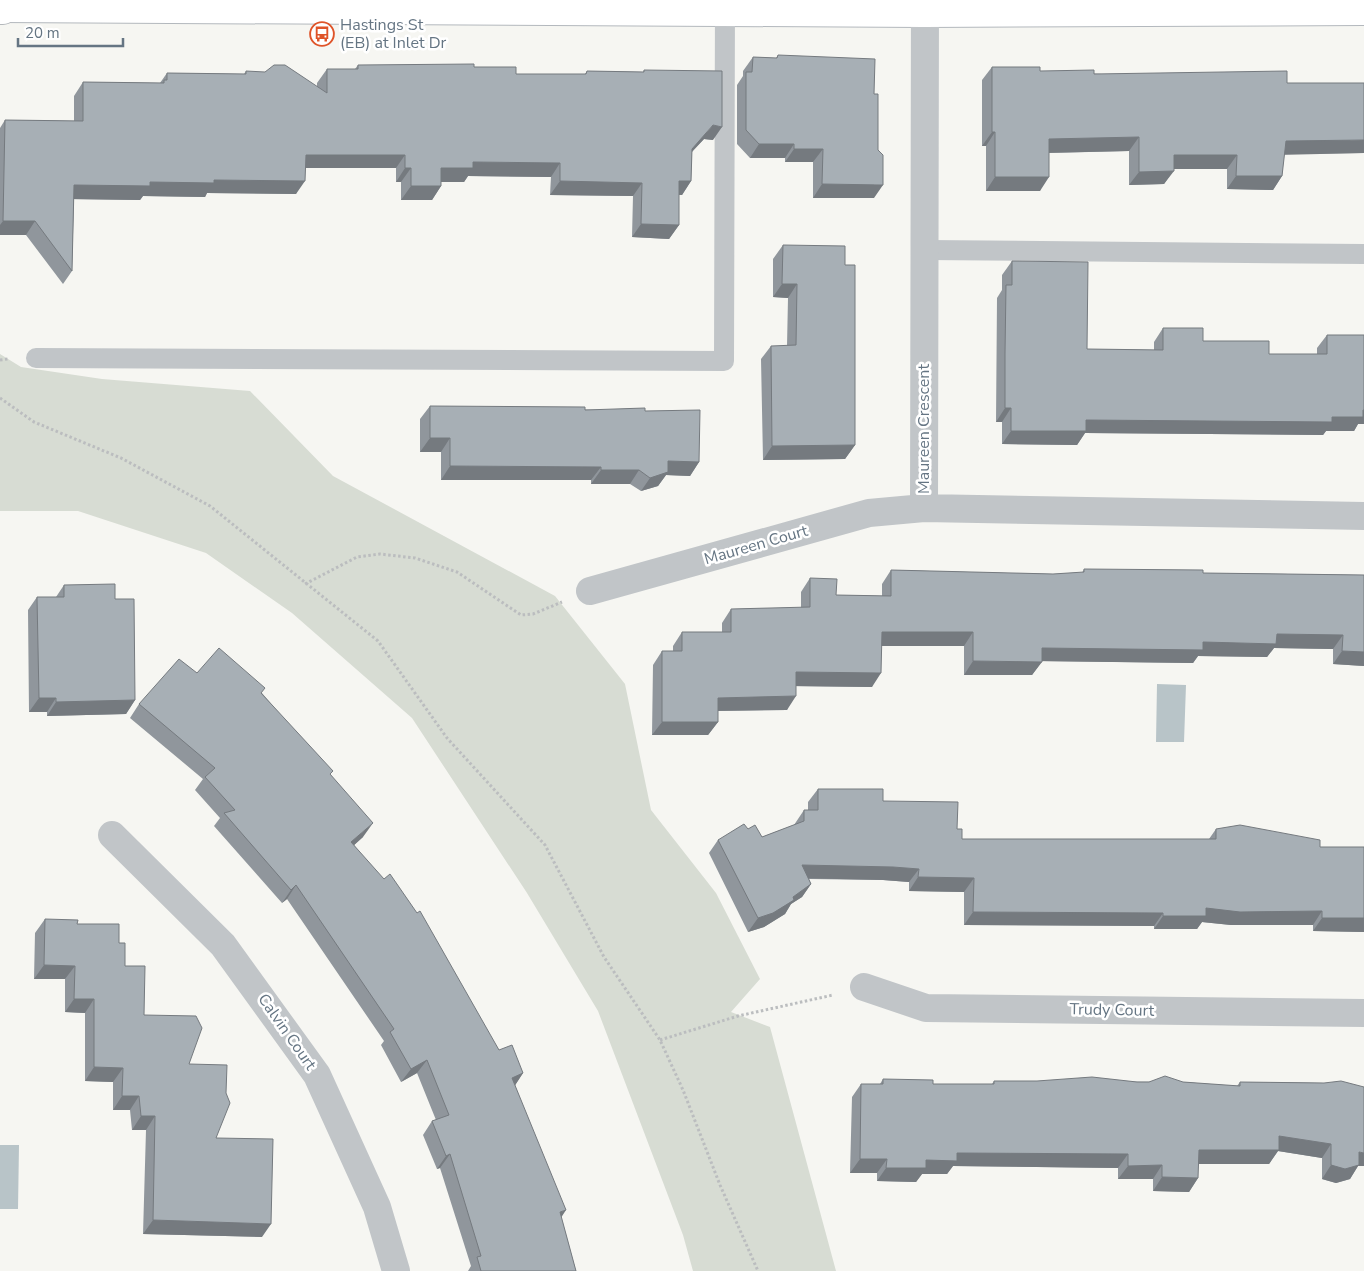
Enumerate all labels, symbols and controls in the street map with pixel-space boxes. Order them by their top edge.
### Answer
place label: Hastings St (EB) at Inlet Dr [340,14,447,54]
scale bar [18,15,122,47]
bus stop icon: Hastings St (EB) at Inlet Dr [309,21,335,47]
text: 20 m [25,23,60,43]
street label: Maureen Crescent [913,364,935,494]
street label: Maureen Court [702,520,811,570]
street label: Calvin Court [253,989,322,1075]
street label: Trudy Court [1070,998,1155,1022]

